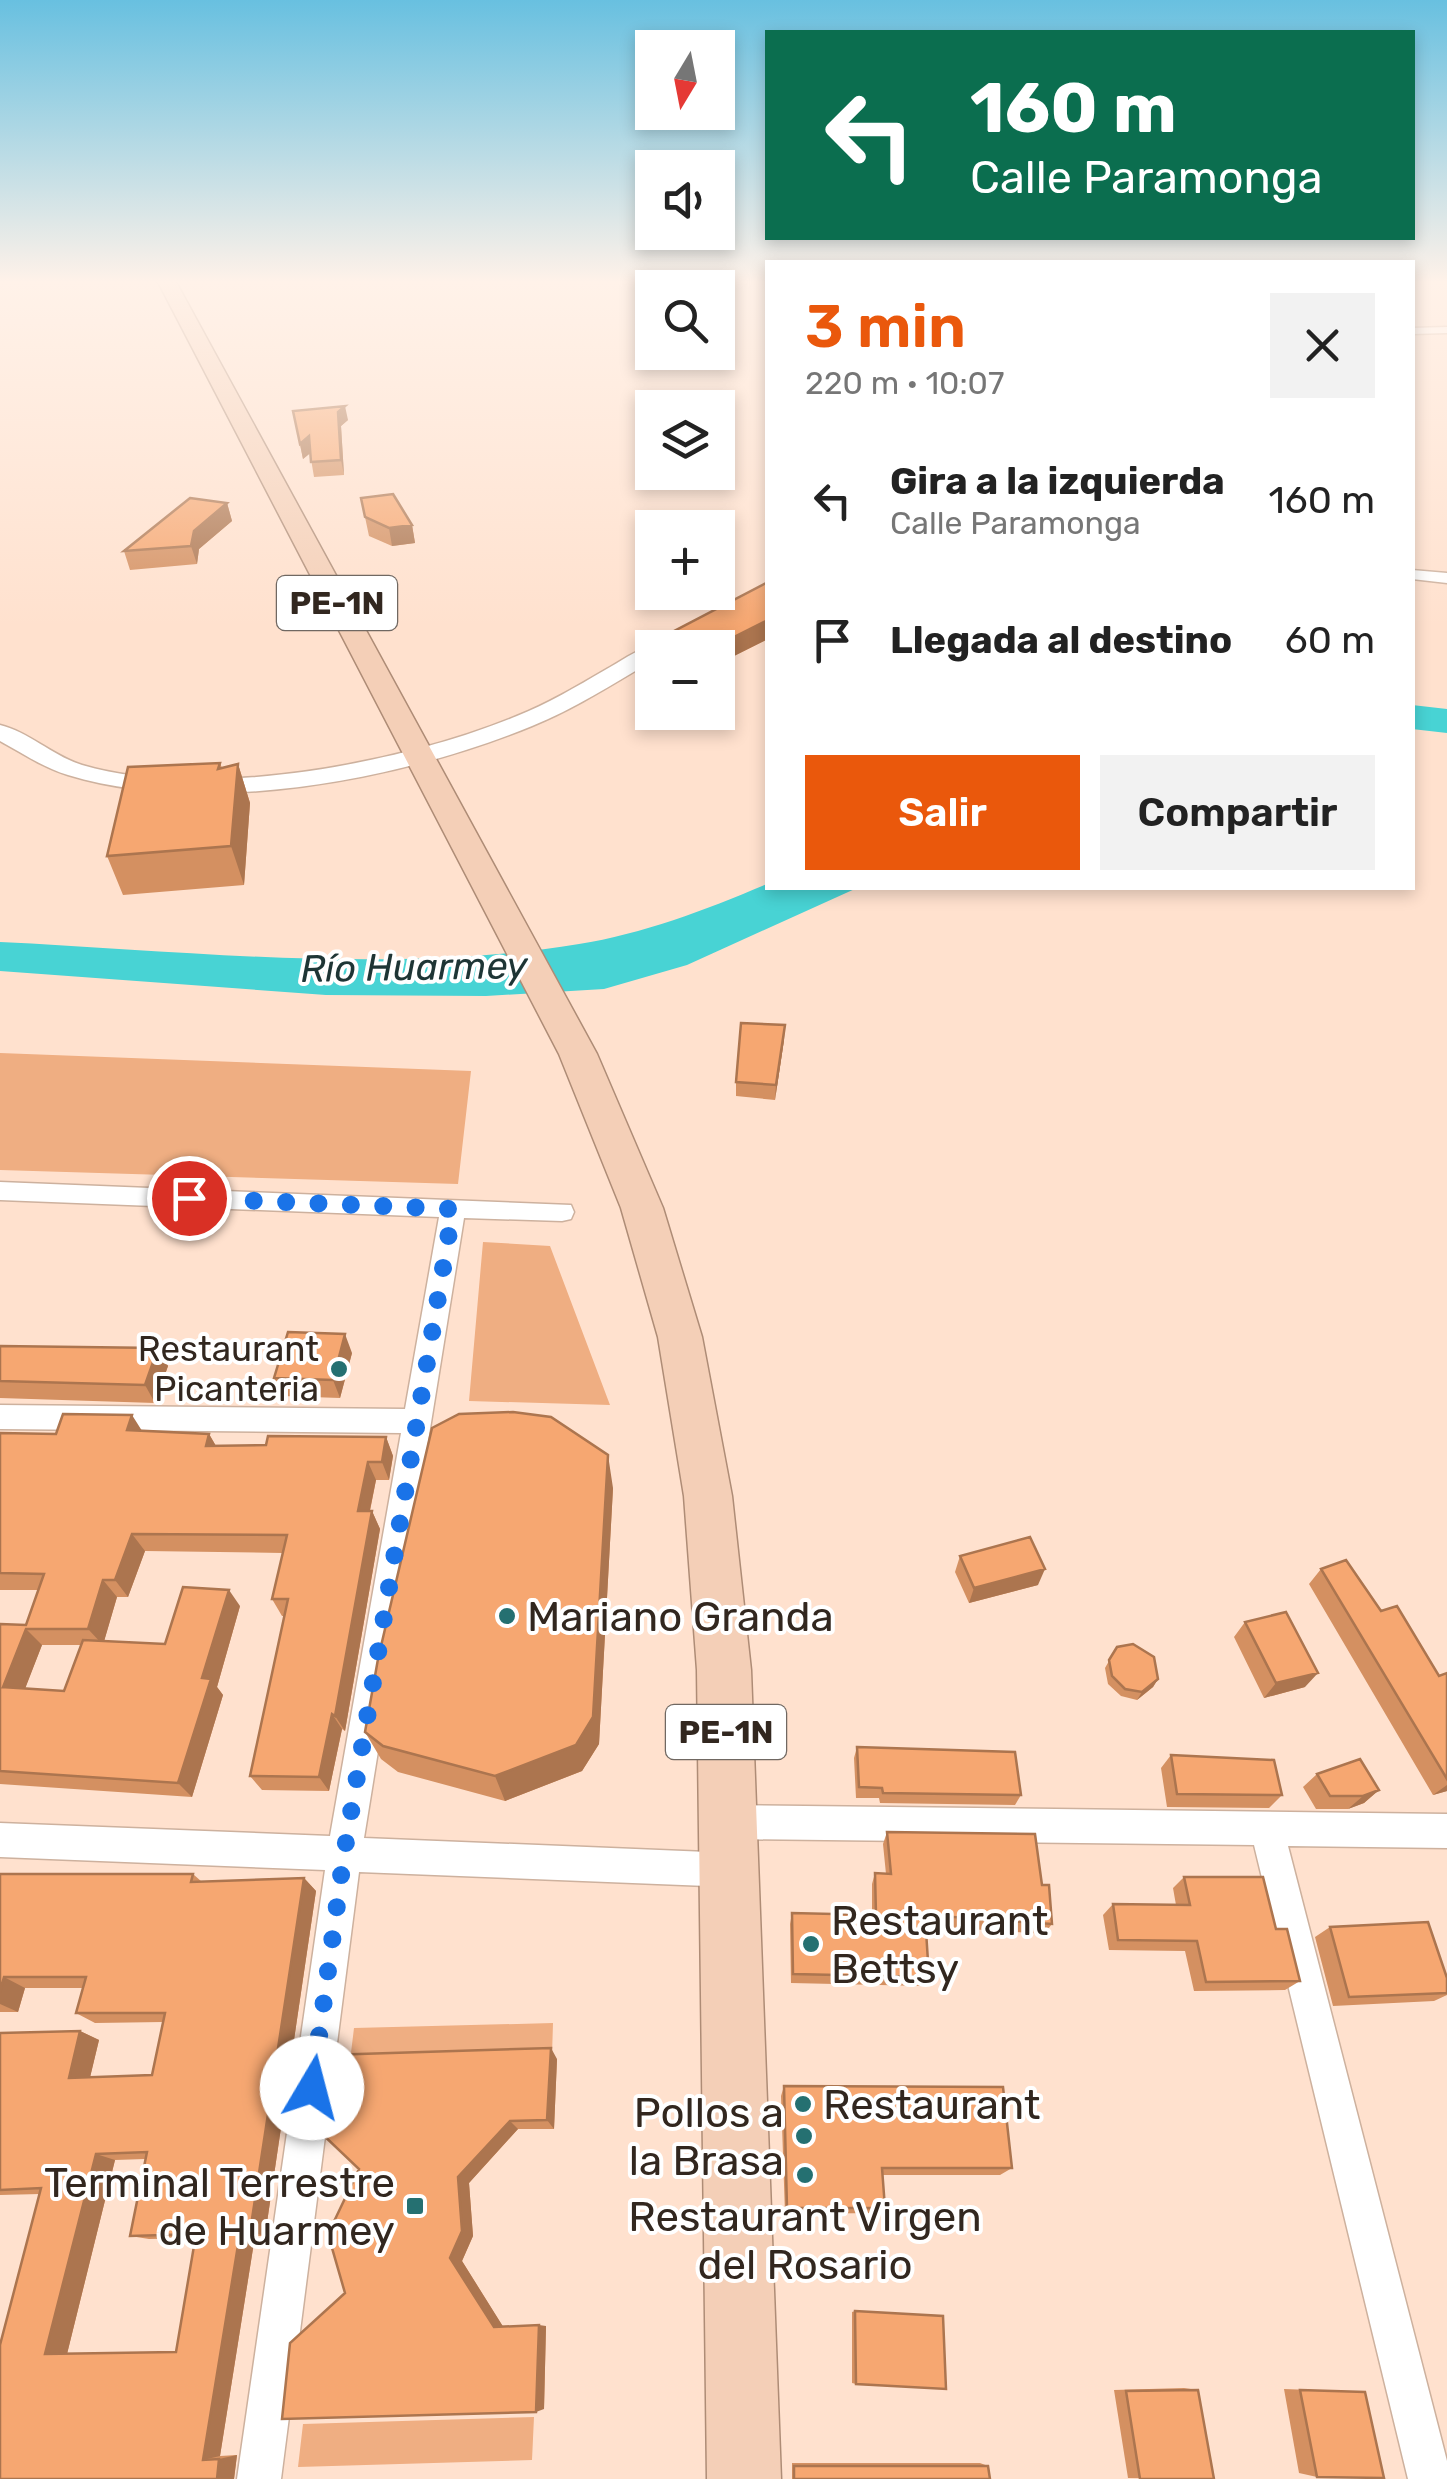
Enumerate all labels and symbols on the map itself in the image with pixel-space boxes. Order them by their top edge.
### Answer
north arrow [635,30,735,130]
road number: PE-1N [277,576,397,630]
water label: Río Huarmey [300,942,529,992]
pin [147,1156,232,1241]
place label: Restaurant Picanteria [138,1328,319,1410]
marker: Restaurant Picanteria [328,1358,350,1380]
place label: Mariano Granda [527,1592,834,1642]
marker: Mariano Granda [496,1605,518,1627]
road number: PE-1N [666,1705,786,1759]
place label: Restaurant Bettsy [831,1896,1048,1994]
marker: Restaurant Bettsy [800,1933,822,1955]
position arrow [260,2036,364,2140]
place label: Restaurant [823,2080,1040,2130]
place label: Pollos a la Brasa [629,2088,784,2186]
marker: Restaurant [792,2093,814,2115]
marker: Pollos a la Brasa [793,2125,815,2147]
place label: Terminal Terrestre de Huarmey [44,2158,395,2256]
marker: Restaurant Virgen del Rosario [794,2164,816,2186]
place label: Restaurant Virgen del Rosario [628,2192,982,2290]
marker: Terminal Terrestre de Huarmey [404,2195,426,2217]

